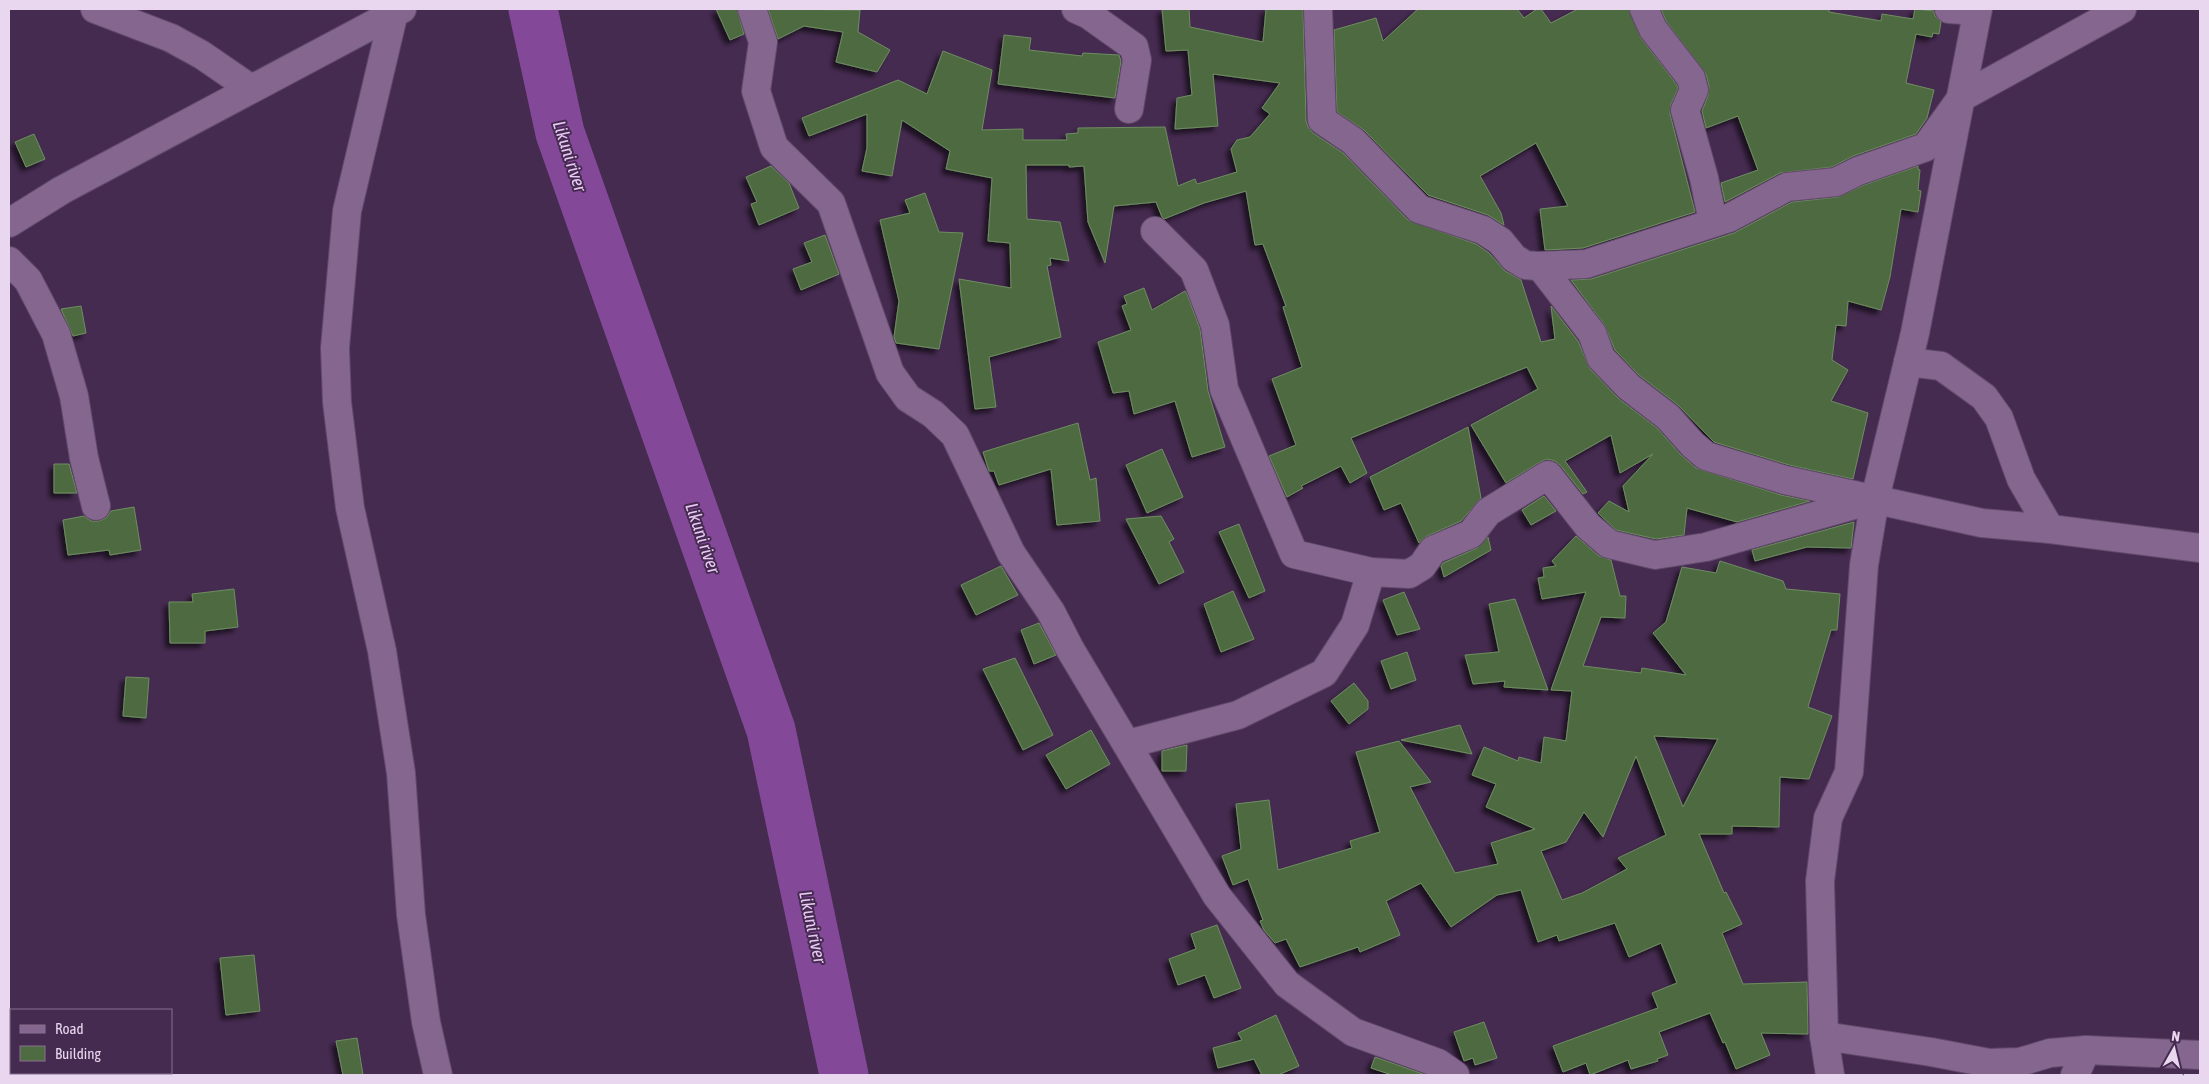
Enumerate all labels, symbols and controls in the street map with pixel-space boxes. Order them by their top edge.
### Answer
water label: Likuni river [549,118,592,195]
water label: Likuni river [681,500,725,577]
water label: Likuni river [795,889,831,966]
legend [10,1009,172,1074]
text: Road [55,1020,84,1037]
north arrow [2149,1024,2199,1074]
text: N [2171,1028,2181,1045]
text: Building [55,1045,101,1062]

